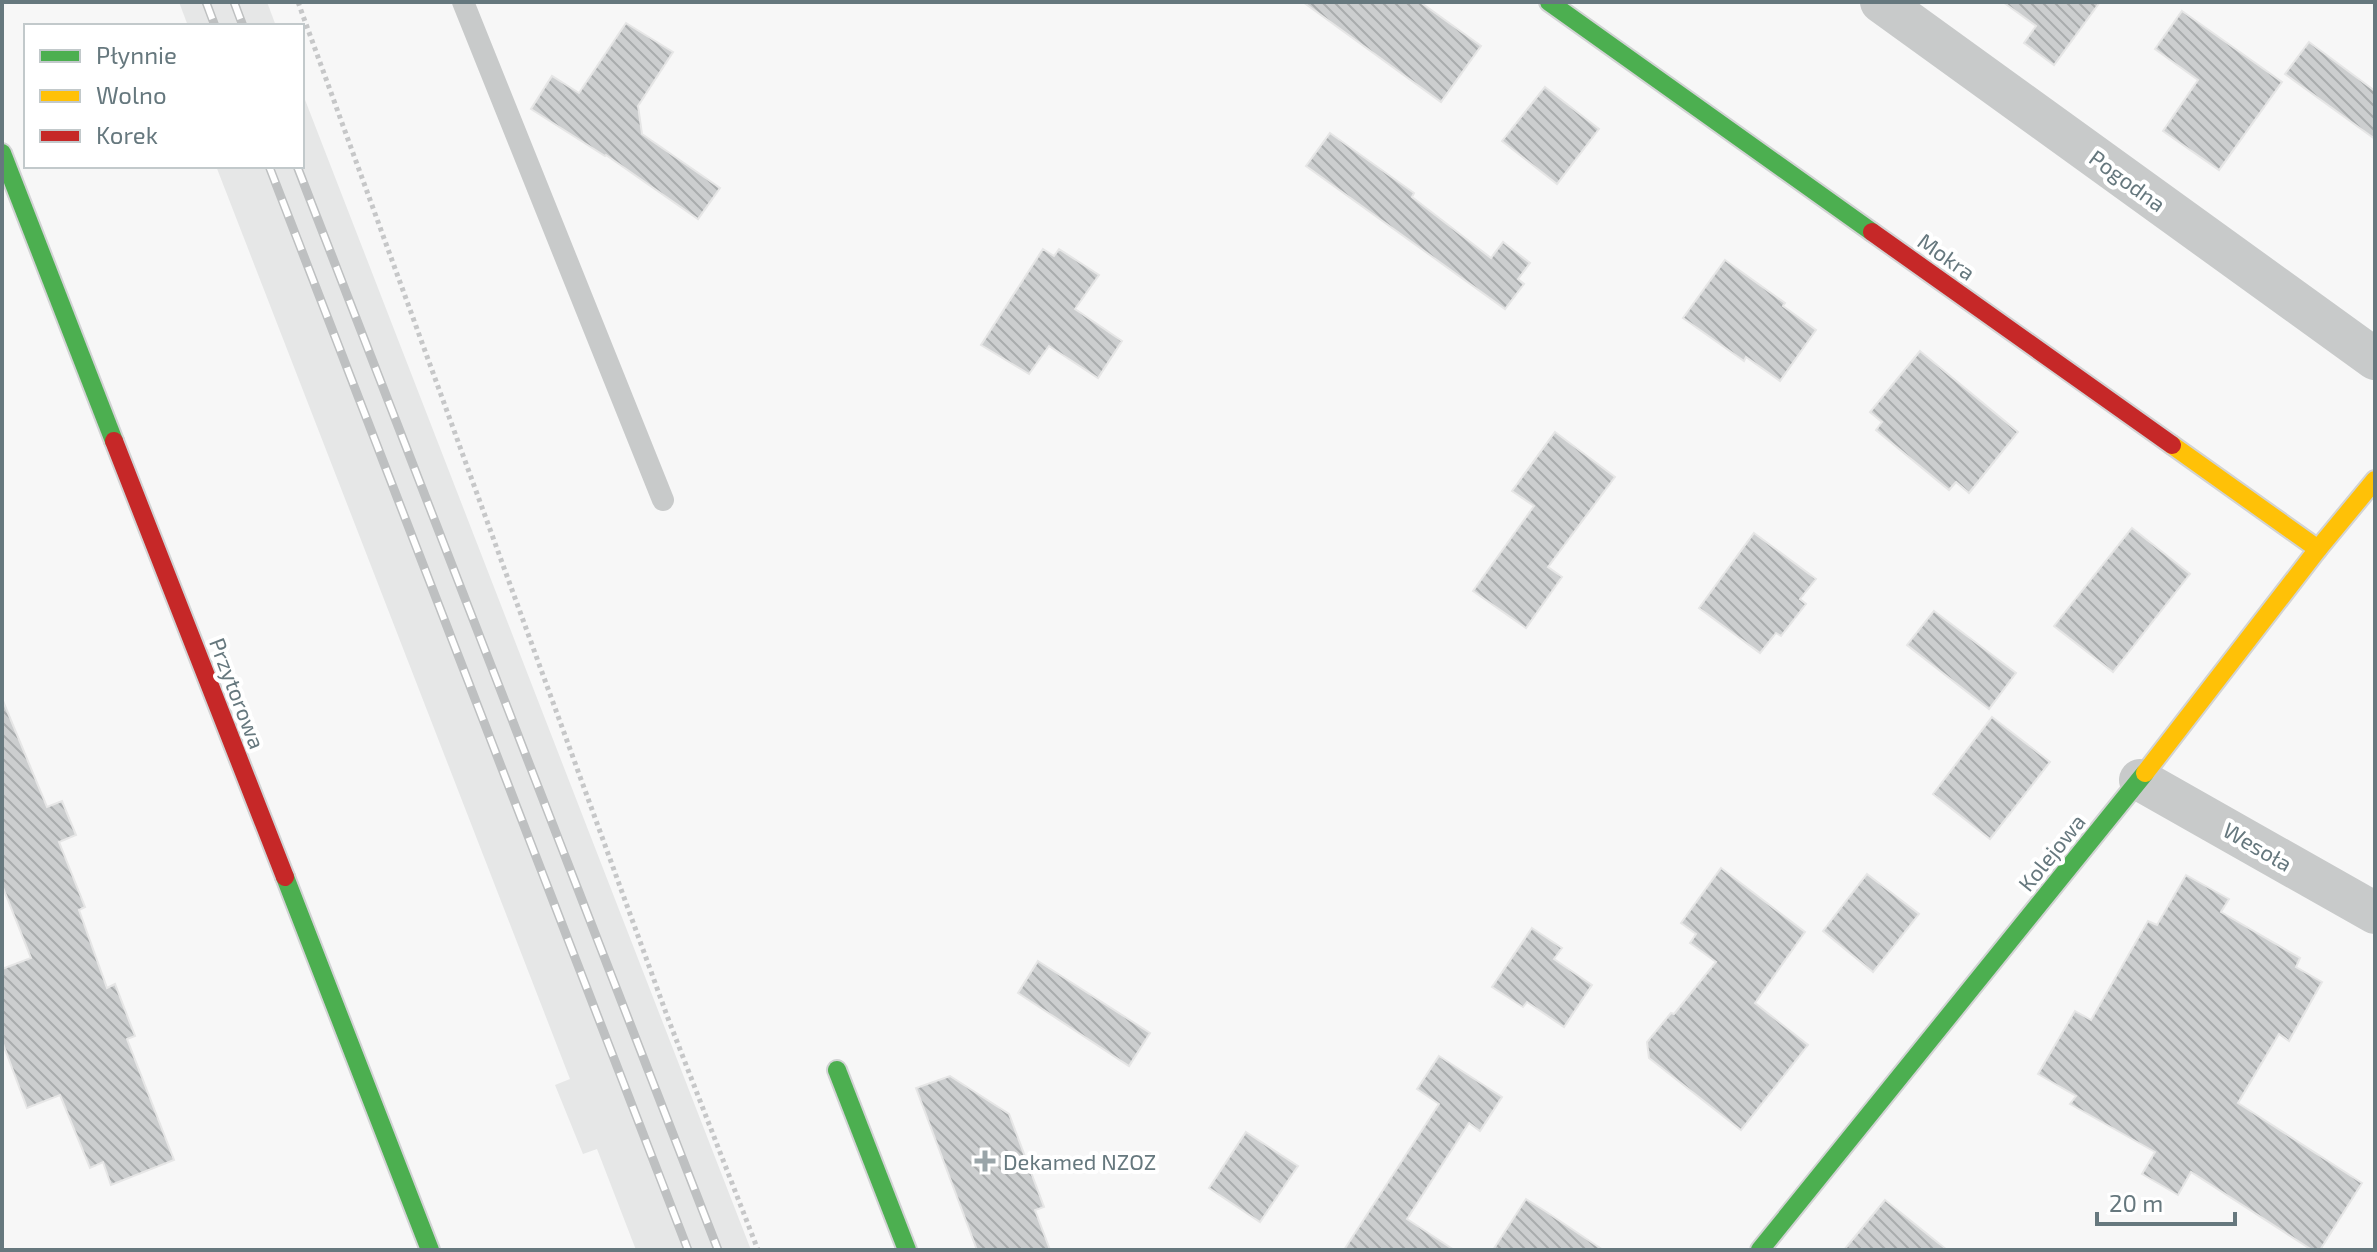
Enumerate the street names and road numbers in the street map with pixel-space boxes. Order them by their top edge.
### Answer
street label: Pogodna [2085,144,2171,216]
street label: Mokra [1913,227,1981,285]
street label: Przytorowa [205,634,271,752]
street label: Kolejowa [2012,808,2091,896]
street label: Wesoła [2219,816,2297,876]

